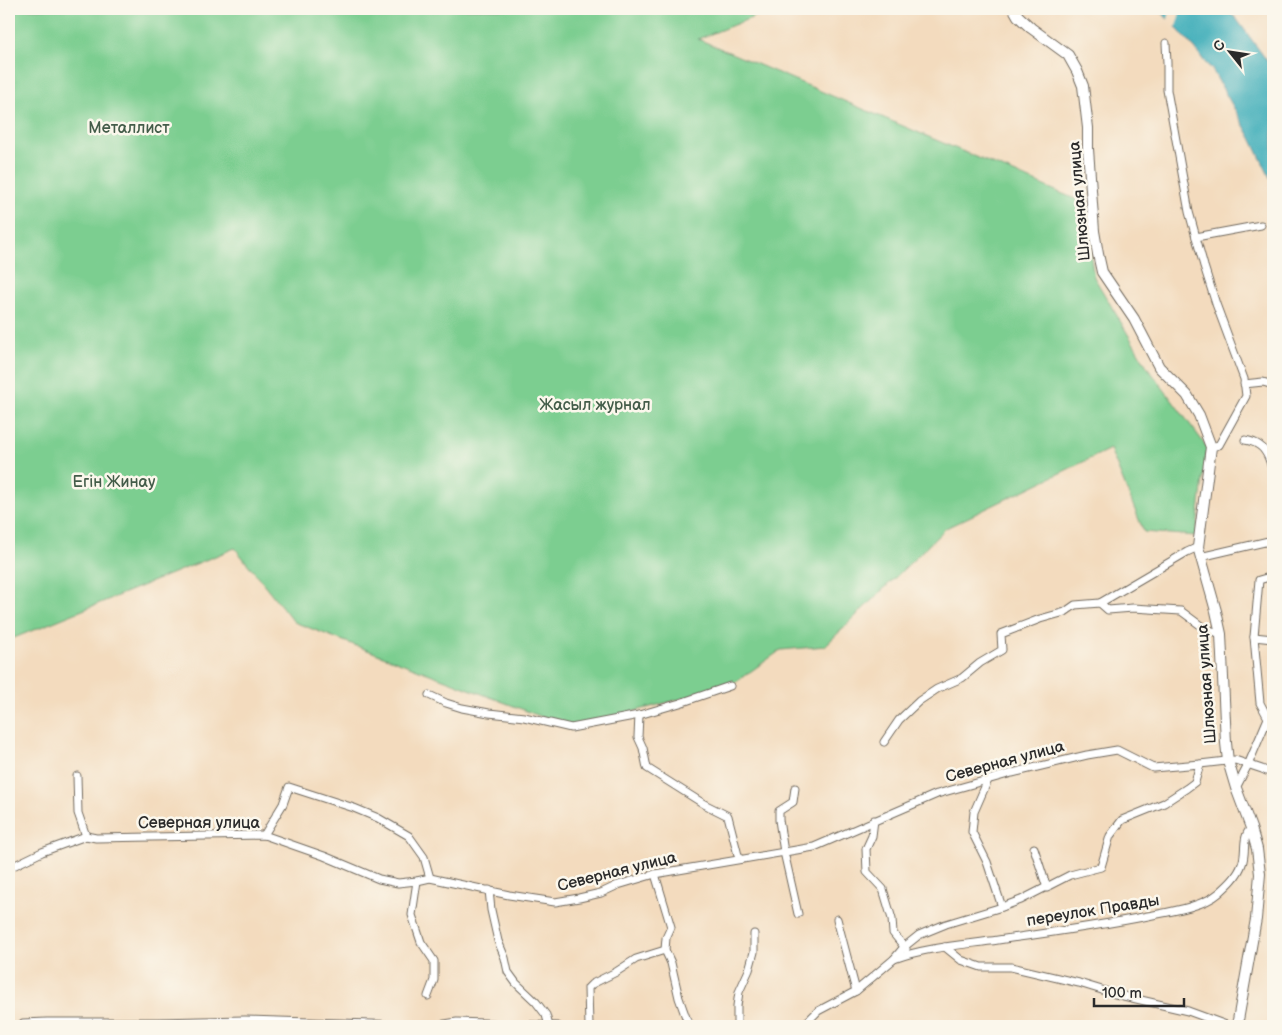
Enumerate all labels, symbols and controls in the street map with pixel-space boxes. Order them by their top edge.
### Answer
north arrow [1204,28,1254,78]
text: С [1209,37,1229,54]
park label: Металлист [88,119,170,138]
street label: Шлюзная улица [1065,140,1095,262]
park label: Жасыл журнал [539,396,651,415]
park label: Егін Жинау [73,473,156,492]
street label: Шлюзная улица [1193,623,1221,745]
street label: Северная улица [944,737,1067,787]
street label: Северная улица [138,814,261,833]
street label: Северная улица [555,848,679,896]
street label: переулок Правды [1025,891,1161,931]
scale bar [1094,975,1184,1007]
text: 100 m [1102,984,1142,1003]

